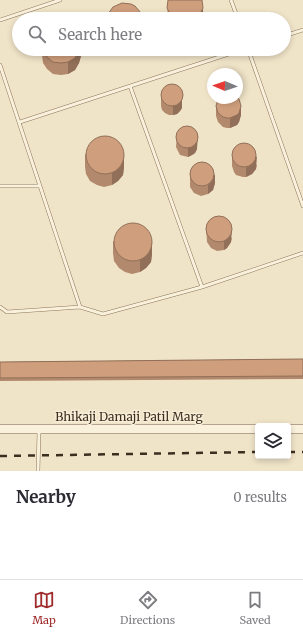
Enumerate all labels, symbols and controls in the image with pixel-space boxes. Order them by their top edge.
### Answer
search box [12,12,291,56]
icon: search [26,23,48,45]
text: Search here [58,25,142,44]
north arrow [207,68,243,104]
street label: Bhikaji Damaji Patil Marg [55,409,203,424]
map controls [255,423,291,459]
button: layers [255,423,291,459]
text: Nearby [16,486,76,508]
text: 0 results [233,489,287,506]
tab: Map [32,589,56,627]
tab: Directions [120,589,175,627]
tab: Saved [240,589,271,627]

